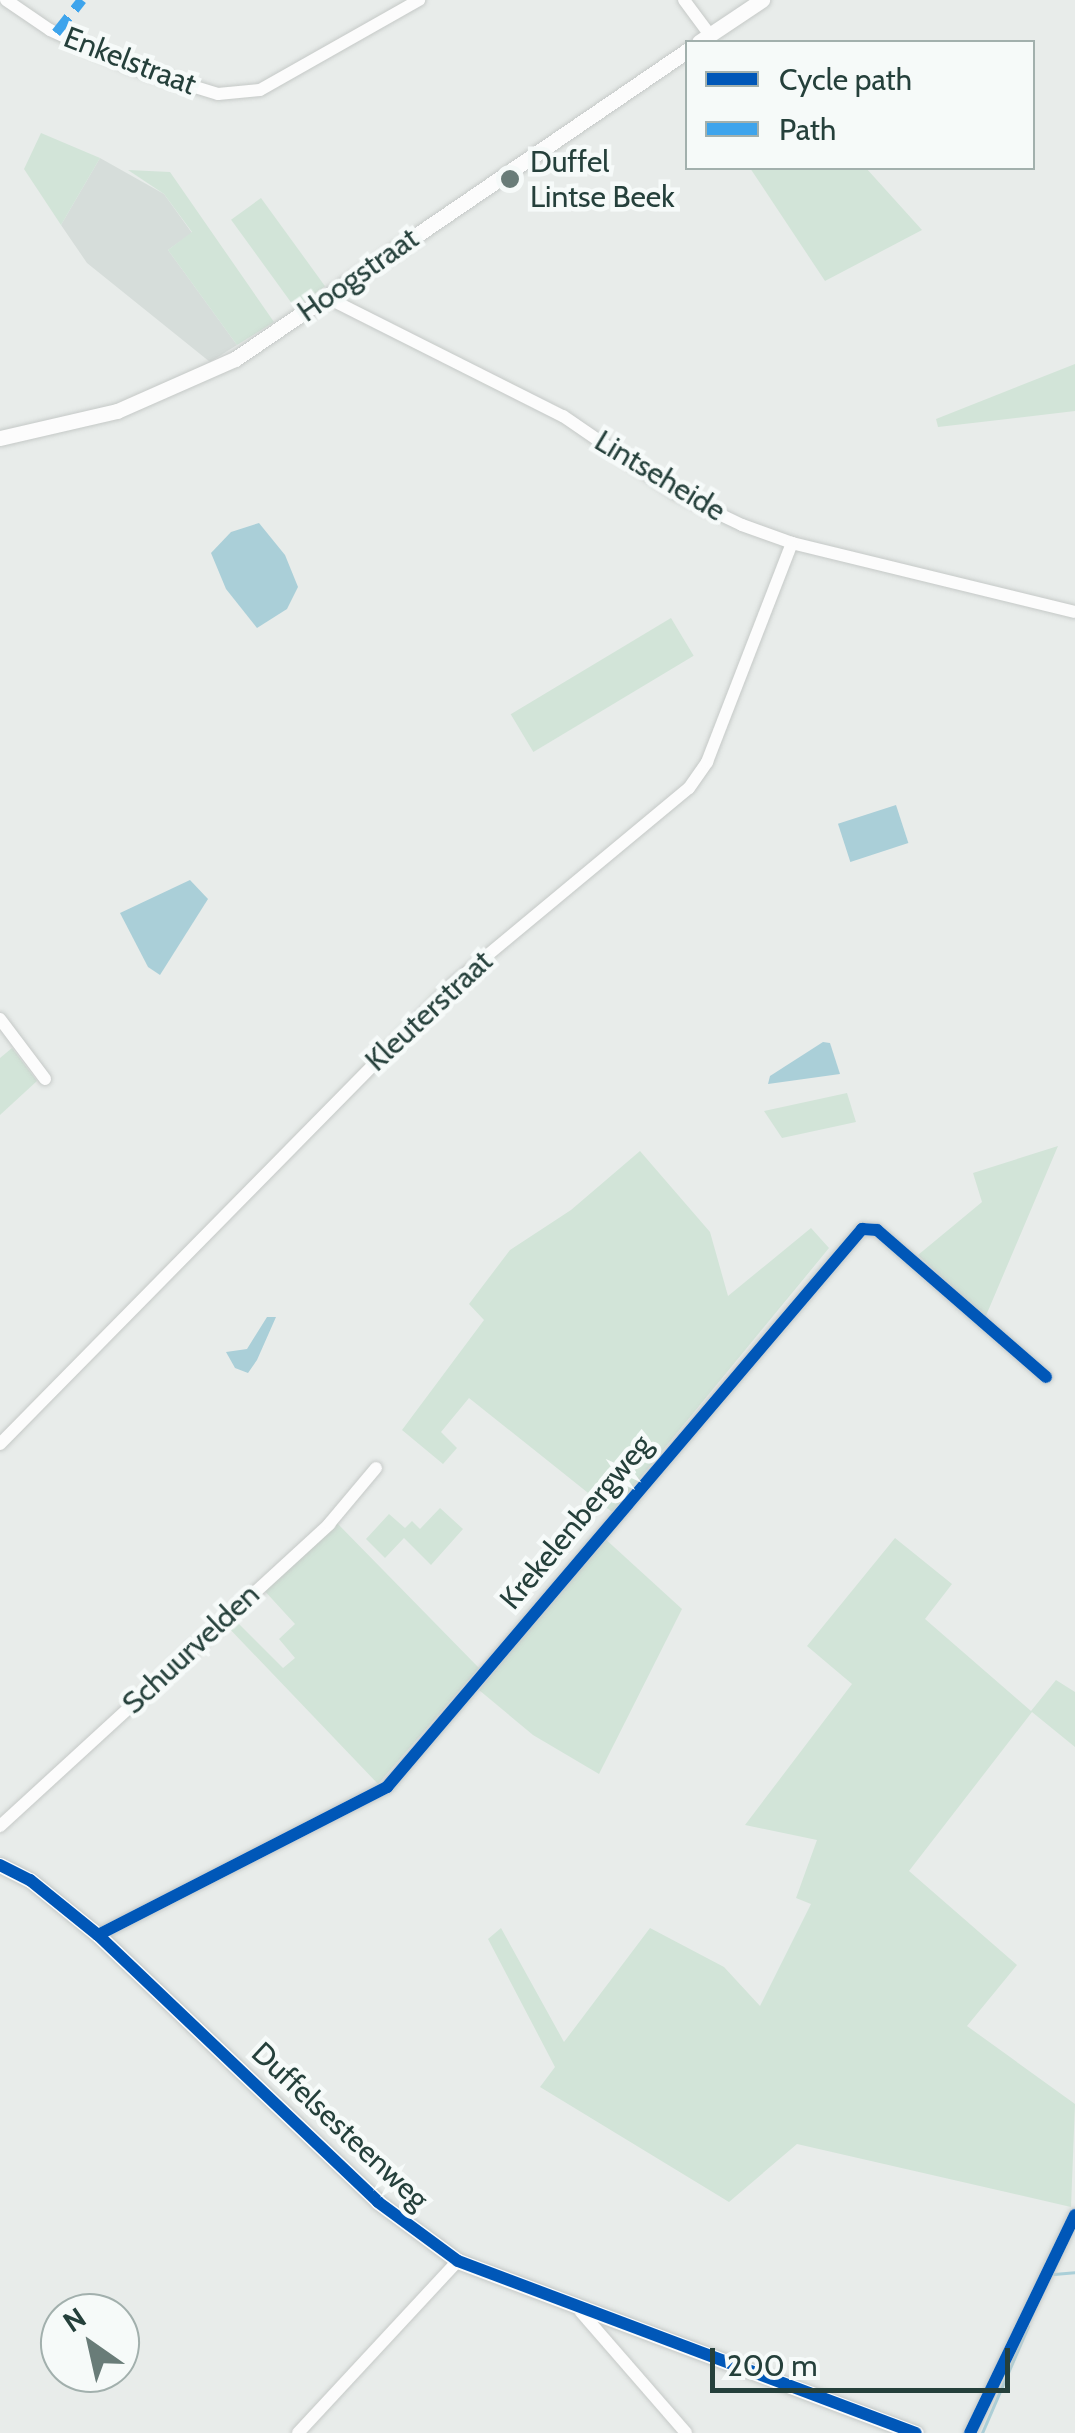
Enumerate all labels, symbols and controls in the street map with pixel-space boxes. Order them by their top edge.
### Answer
street label: Enkelstraat [59,19,201,103]
legend [685,40,1035,170]
text: Cycle path [779,61,912,98]
text: Path [779,111,836,148]
place label: Duffel Lintse Beek [530,144,675,214]
marker: Duffel Lintse Beek [499,168,521,190]
street label: Hoogstraat [291,220,425,330]
street label: Lintseheide [588,423,732,529]
street label: Kleuterstraat [358,943,500,1079]
street label: Krekelenbergweg [493,1427,659,1617]
street label: Schuurvelden [115,1577,267,1721]
street label: Duffelsesteenweg [244,2035,436,2217]
north arrow [40,2293,140,2393]
text: N [57,2300,92,2339]
scale bar [715,2328,1015,2390]
text: 200 m [727,2347,818,2384]

